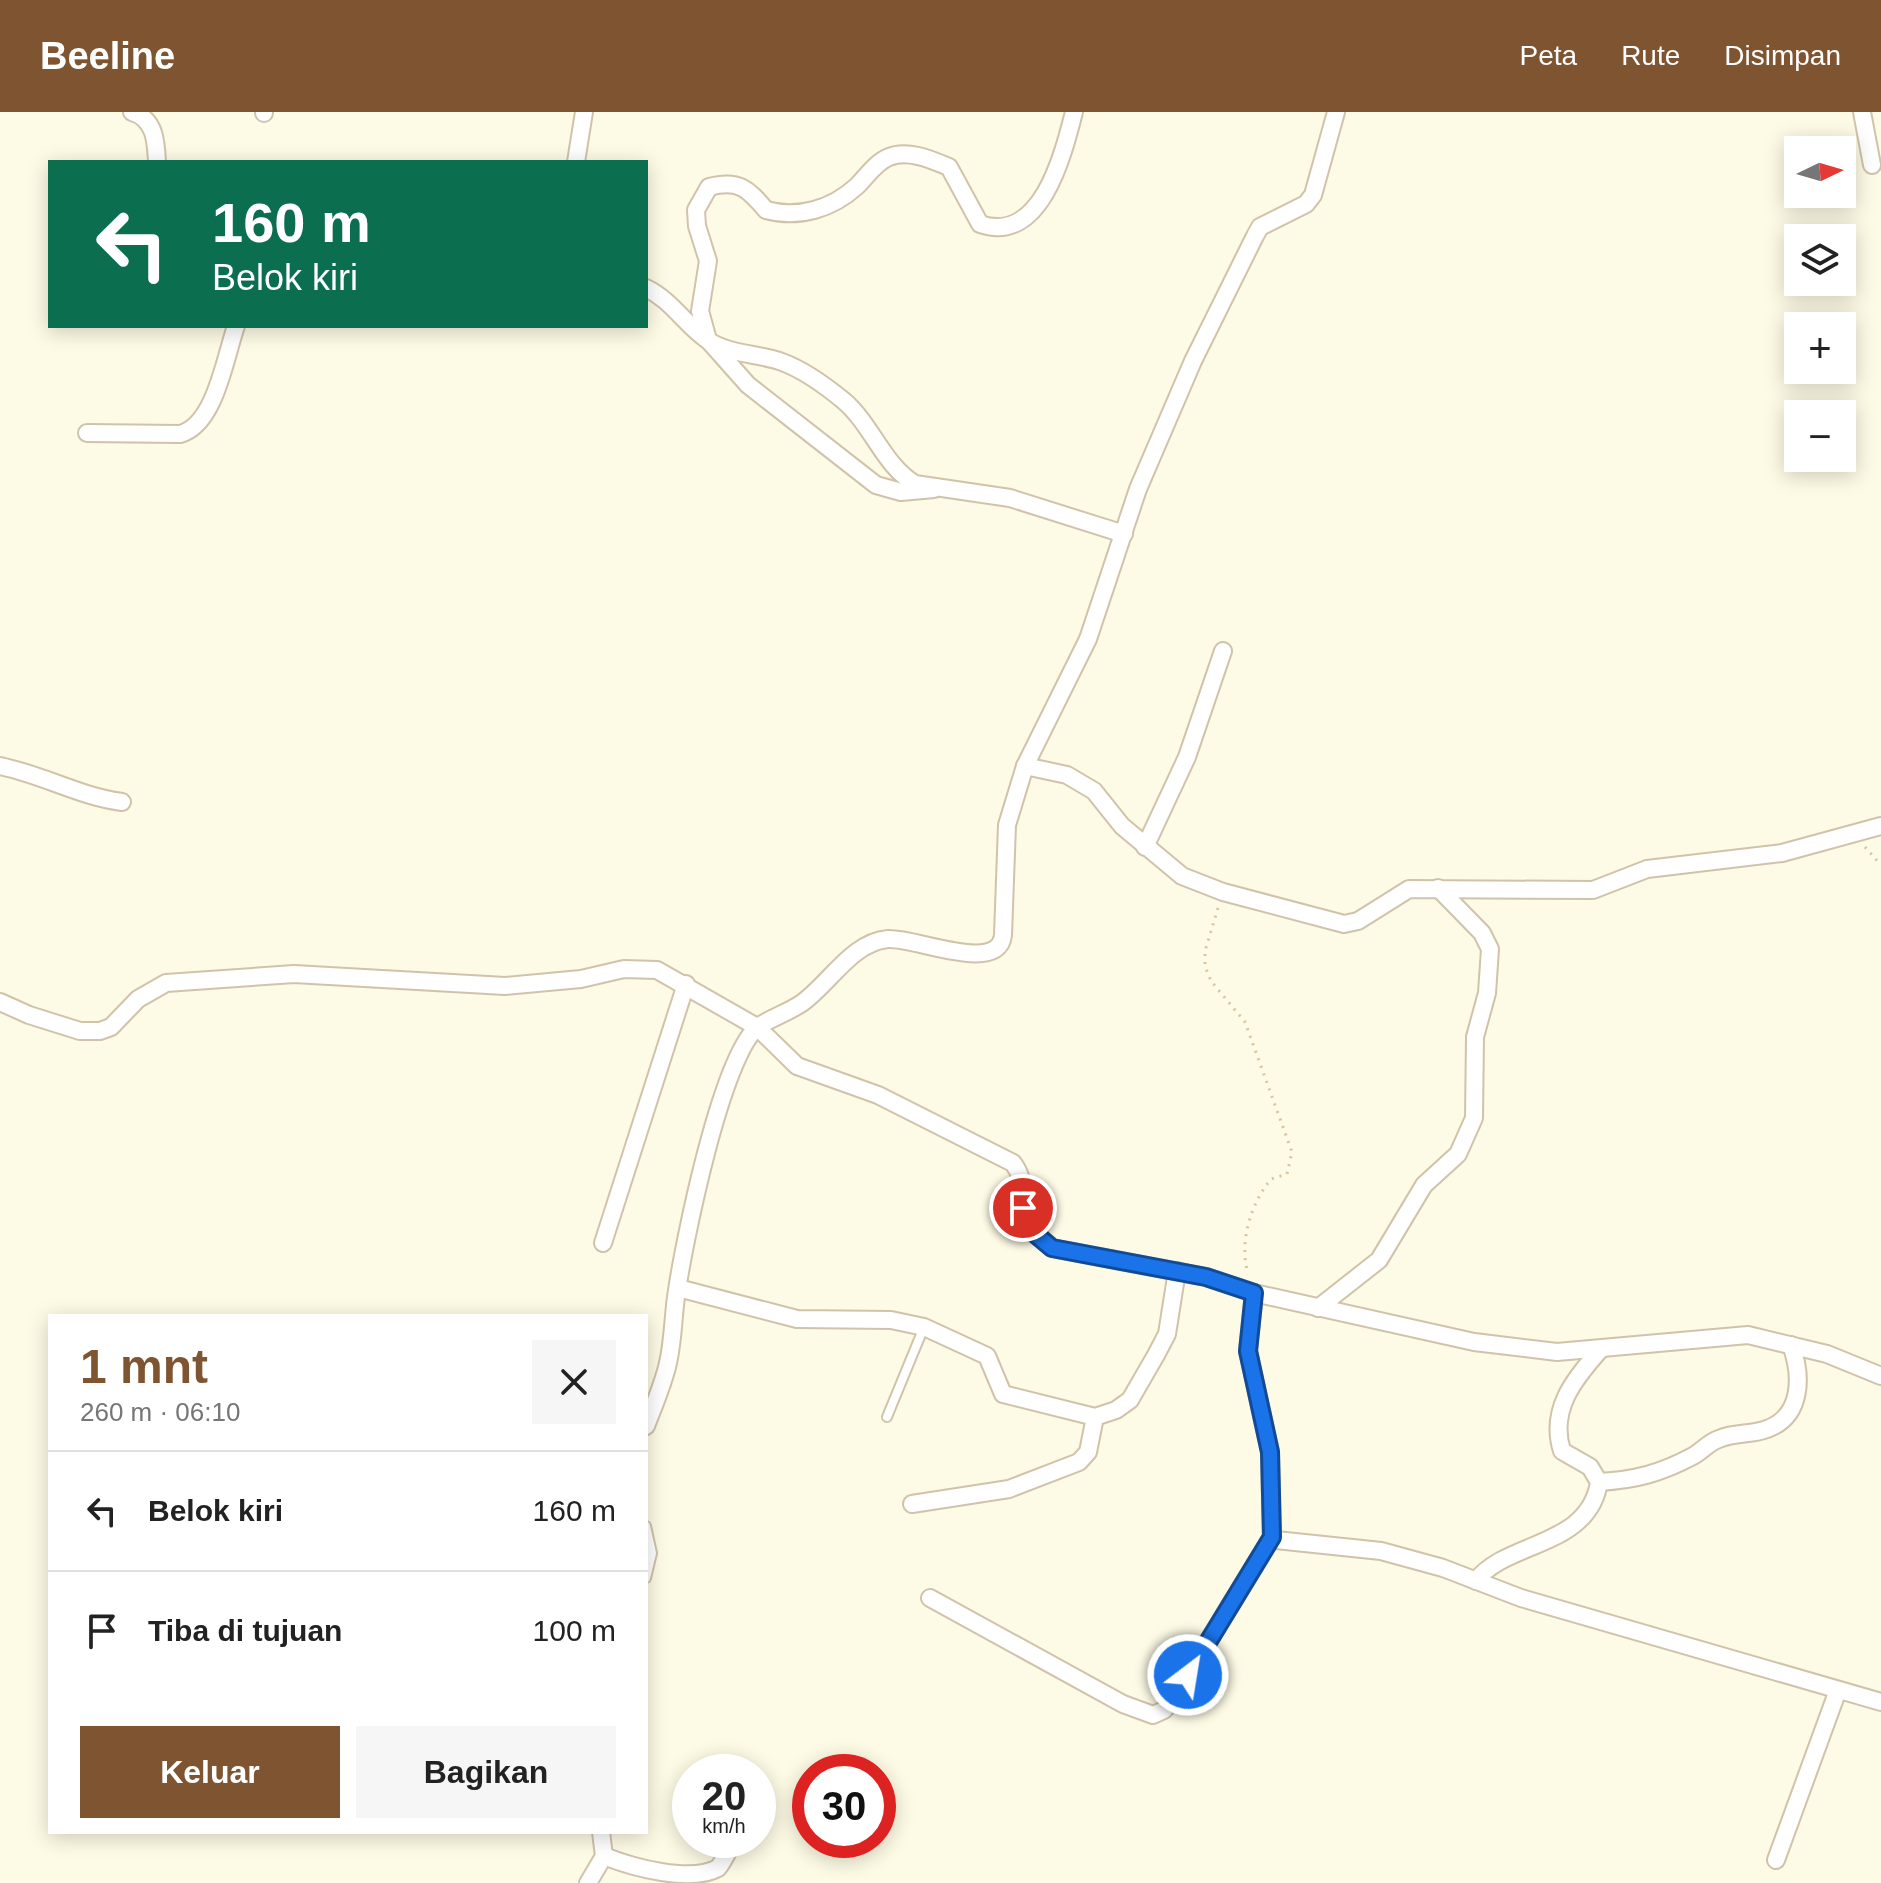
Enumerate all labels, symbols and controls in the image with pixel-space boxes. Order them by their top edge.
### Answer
text: Beeline [40,35,175,77]
text: Peta [1520,40,1577,71]
text: Rute [1621,40,1680,71]
text: Disimpan [1724,40,1841,71]
north arrow [1784,136,1856,208]
map controls [1784,136,1856,472]
text: 160 m [212,191,371,254]
icon: left [80,192,184,296]
button: layers [1784,224,1856,296]
text: Belok kiri [212,257,358,298]
button: + [1784,312,1856,384]
button: − [1784,400,1856,472]
pin [989,1174,1057,1242]
icon: arrive [1001,1186,1045,1230]
text: 1 mnt [80,1340,208,1393]
button: close [532,1340,616,1424]
text: 260 m · 06:10 [80,1397,240,1427]
icon: left [80,1489,124,1533]
text: Belok kiri [148,1494,283,1527]
text: 160 m [533,1494,616,1527]
icon: arrive [80,1609,124,1653]
text: Tiba di tujuan [148,1614,342,1647]
text: 100 m [533,1614,616,1647]
position arrow [1146,1633,1230,1717]
button: Keluar [80,1726,340,1818]
button: Bagikan [356,1726,616,1818]
speed limit sign: 30 [792,1754,896,1858]
text: 20 [702,1774,746,1818]
text: km/h [702,1815,746,1837]

